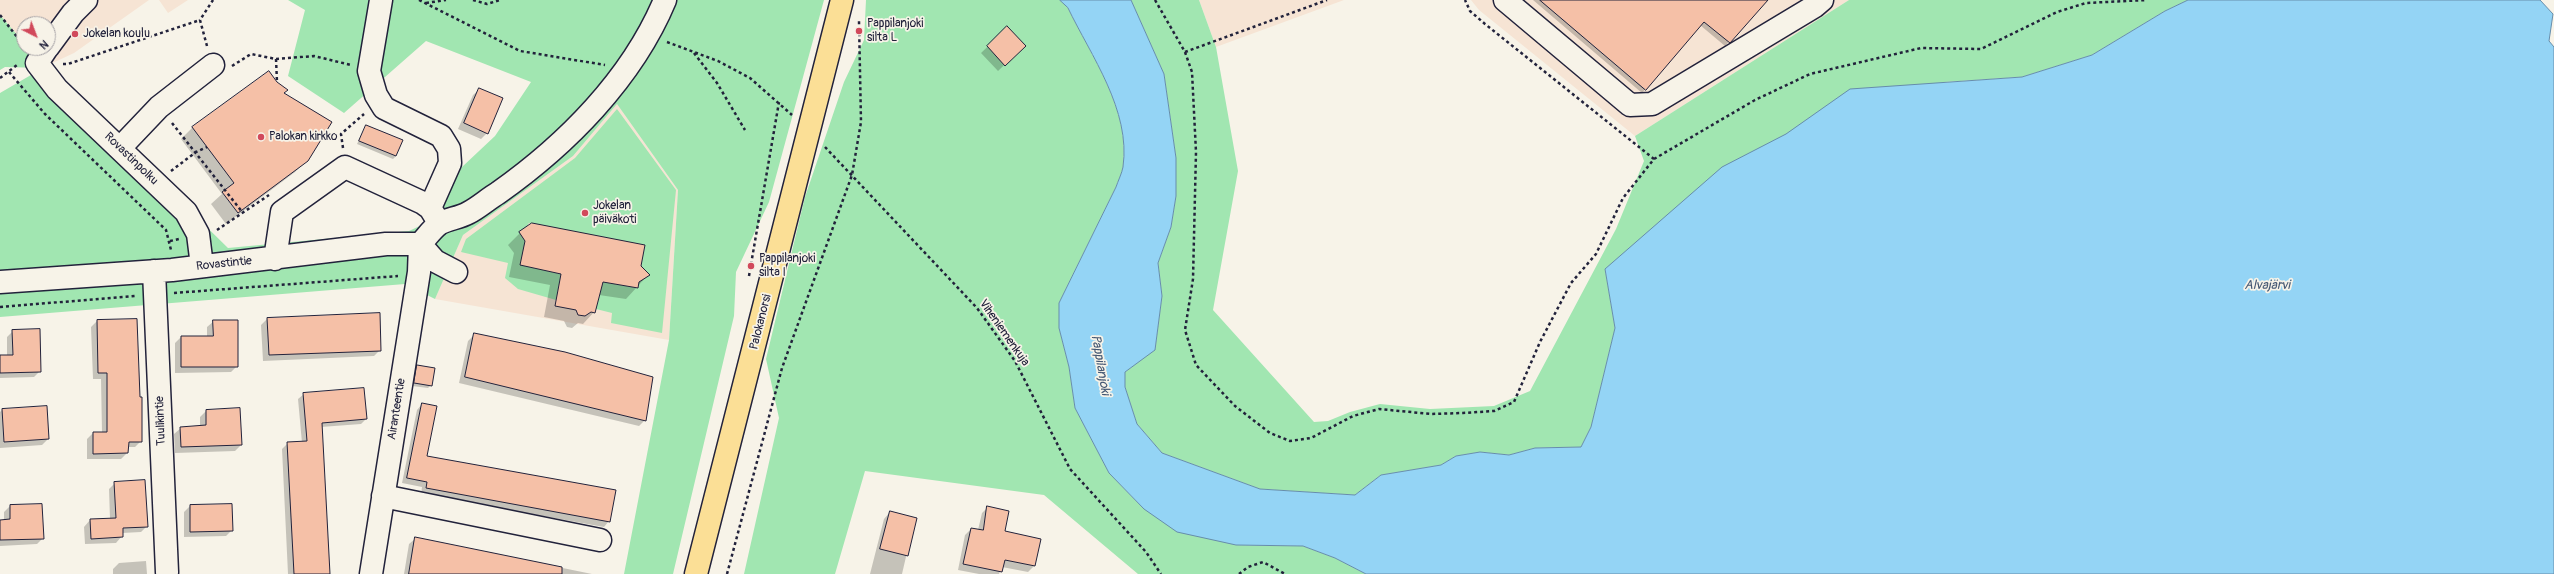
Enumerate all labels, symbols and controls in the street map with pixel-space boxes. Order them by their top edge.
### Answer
north arrow [16,16,56,56]
place label: Pappilanjoki silta L [867,17,923,45]
marker: Pappilanjoki silta L [854,26,864,36]
place label: Jokelan koulu [83,27,150,41]
marker: Jokelan koulu [70,29,80,39]
text: N [37,37,51,52]
street label: Rovastinpolku [101,130,161,188]
place label: Palokan kirkko [269,130,338,144]
marker: Palokan kirkko [256,132,266,142]
place label: Jokelan päiväkoti [593,199,636,227]
marker: Jokelan päiväkoti [580,208,590,218]
place label: Pappilanjoki silta I [759,252,815,280]
street label: Rovastintie [195,254,253,274]
marker: Pappilanjoki silta I [746,261,756,271]
water label: Alvajärvi [2244,278,2290,294]
street label: Palokanorsi [747,293,775,351]
street label: Viheniemenkuja [976,297,1032,369]
water label: Pappilanjoki [1087,334,1113,396]
street label: Airanteentie [385,377,409,441]
street label: Tuulikintie [153,396,169,446]

